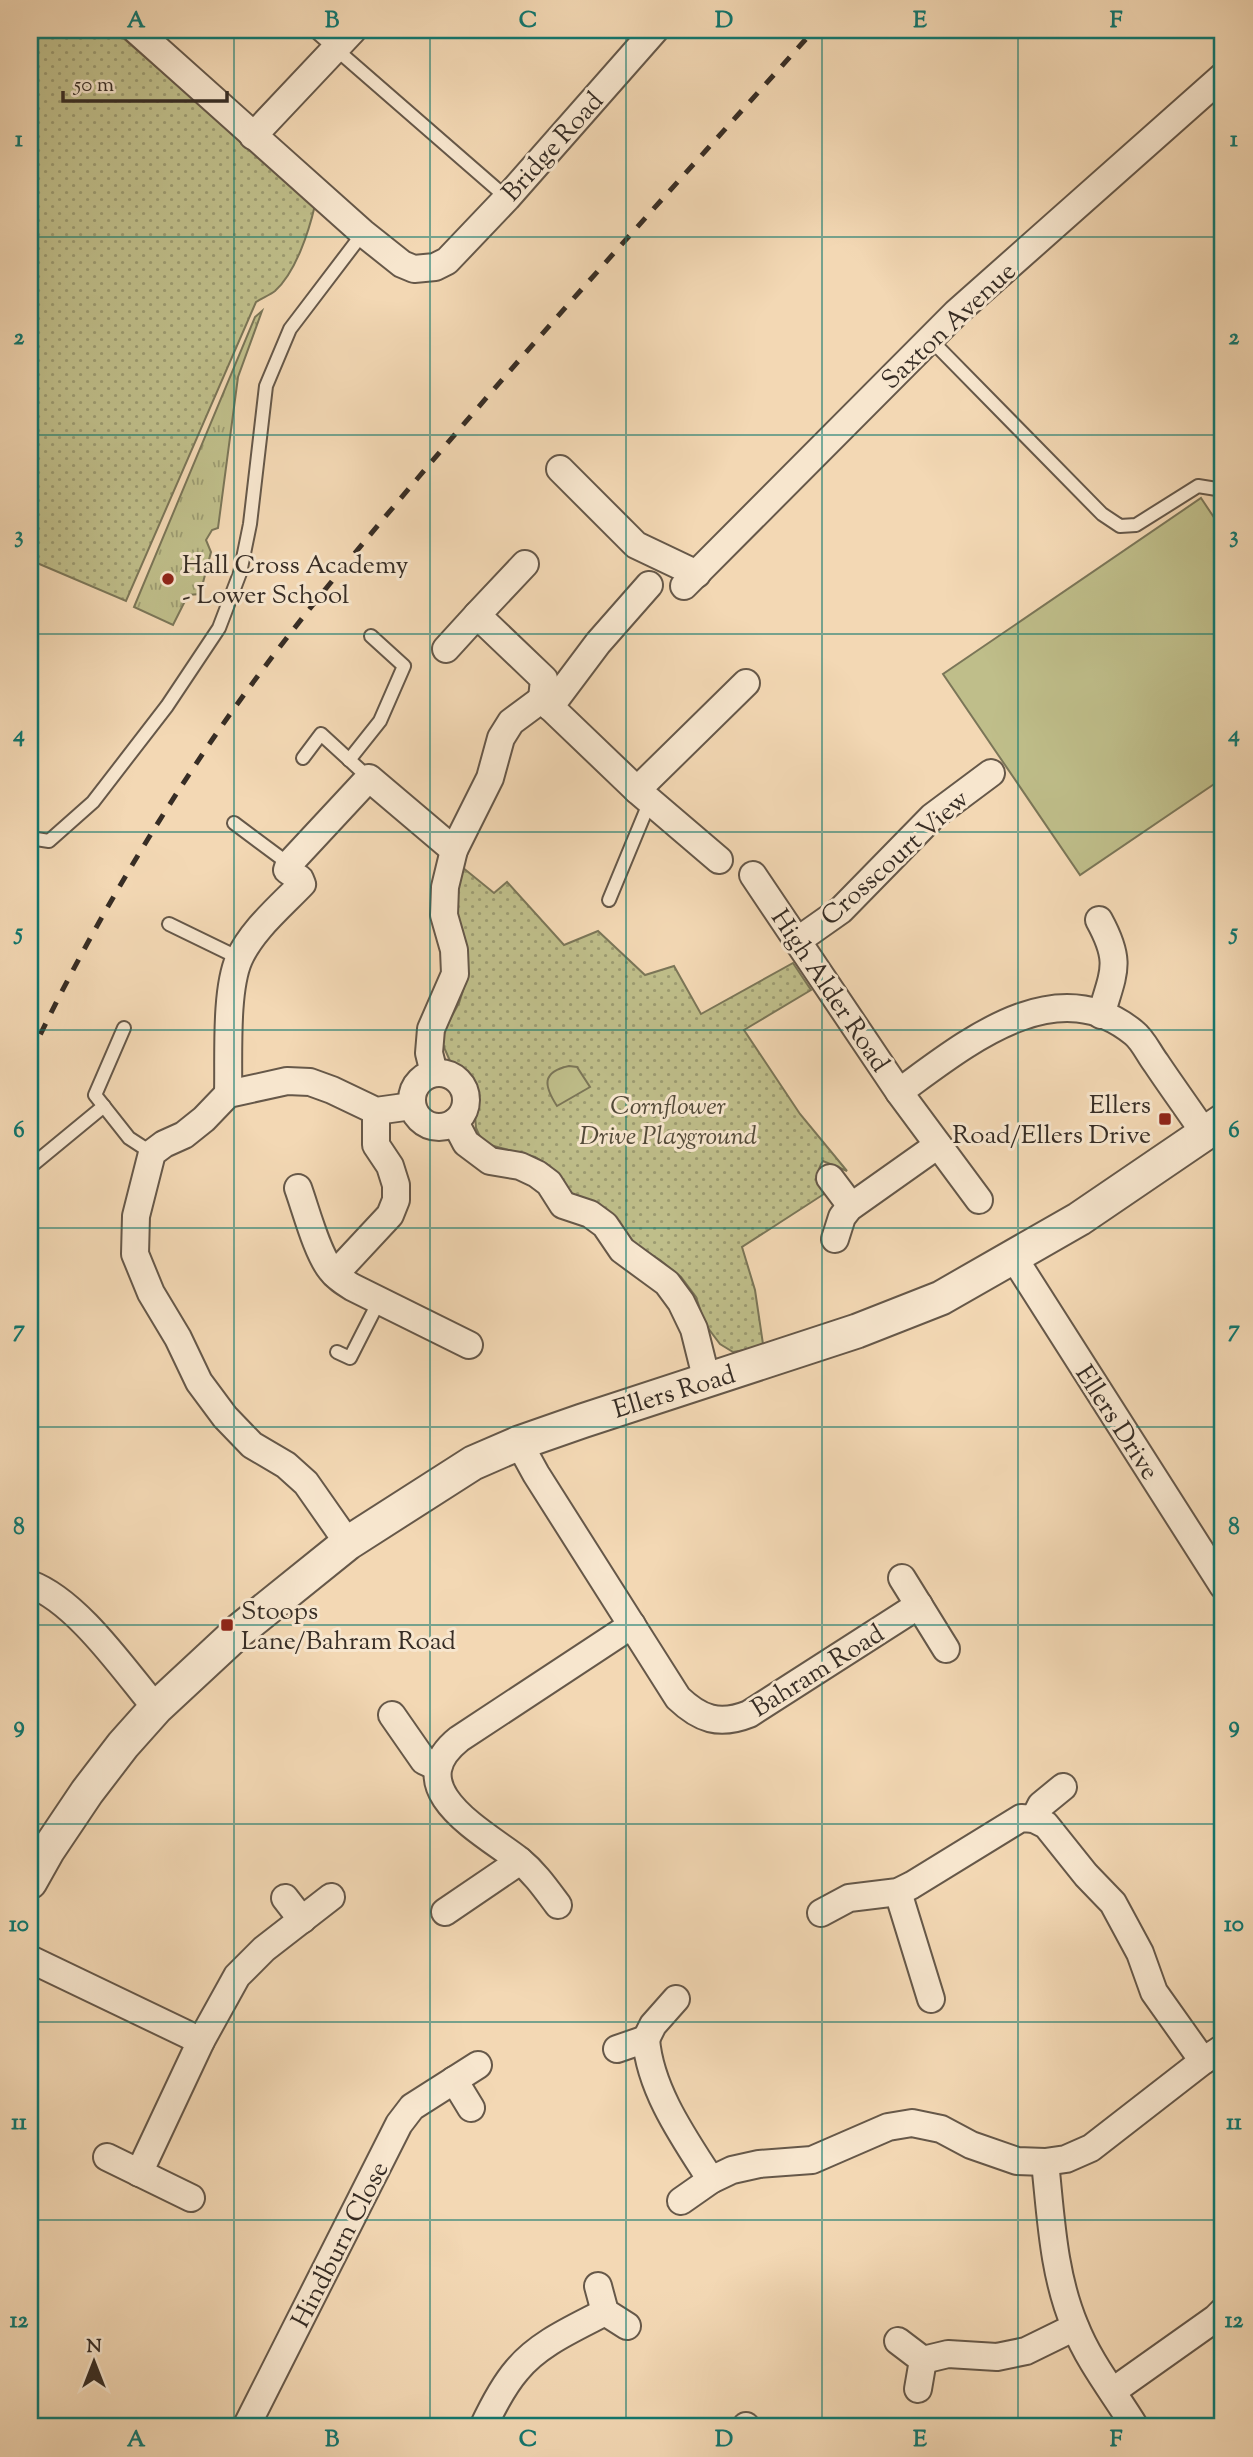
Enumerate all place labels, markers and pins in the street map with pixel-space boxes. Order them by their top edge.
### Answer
place label: Hall Cross Academy - Lower School [182,548,409,615]
marker: Hall Cross Academy - Lower School [160,571,176,587]
place label: Ellers Road/Ellers Drive [952,1088,1151,1155]
marker: Ellers Road/Ellers Drive [1157,1111,1173,1127]
place label: Stoops Lane/Bahram Road [241,1594,456,1661]
marker: Stoops Lane/Bahram Road [219,1617,235,1633]

